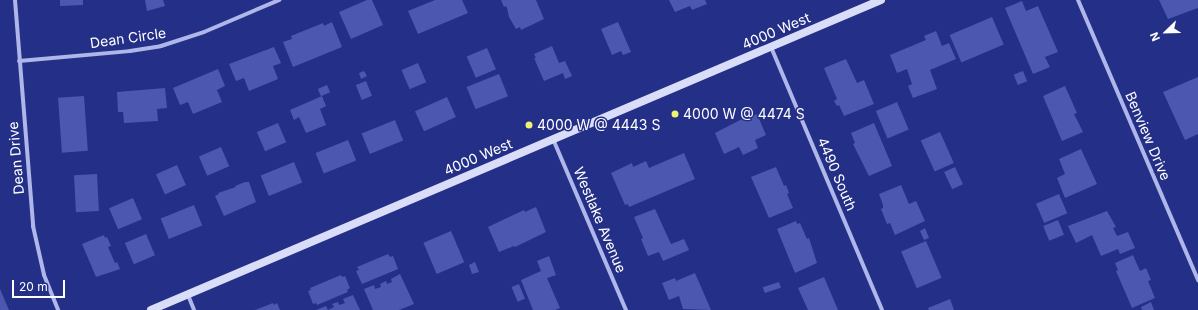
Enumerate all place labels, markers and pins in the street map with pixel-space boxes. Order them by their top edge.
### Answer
place label: 4000 W @ 4474 S [683,106,805,122]
marker: 4000 W @ 4474 S [670,109,680,119]
place label: 4000 W @ 4443 S [537,117,660,133]
marker: 4000 W @ 4443 S [524,120,534,130]

